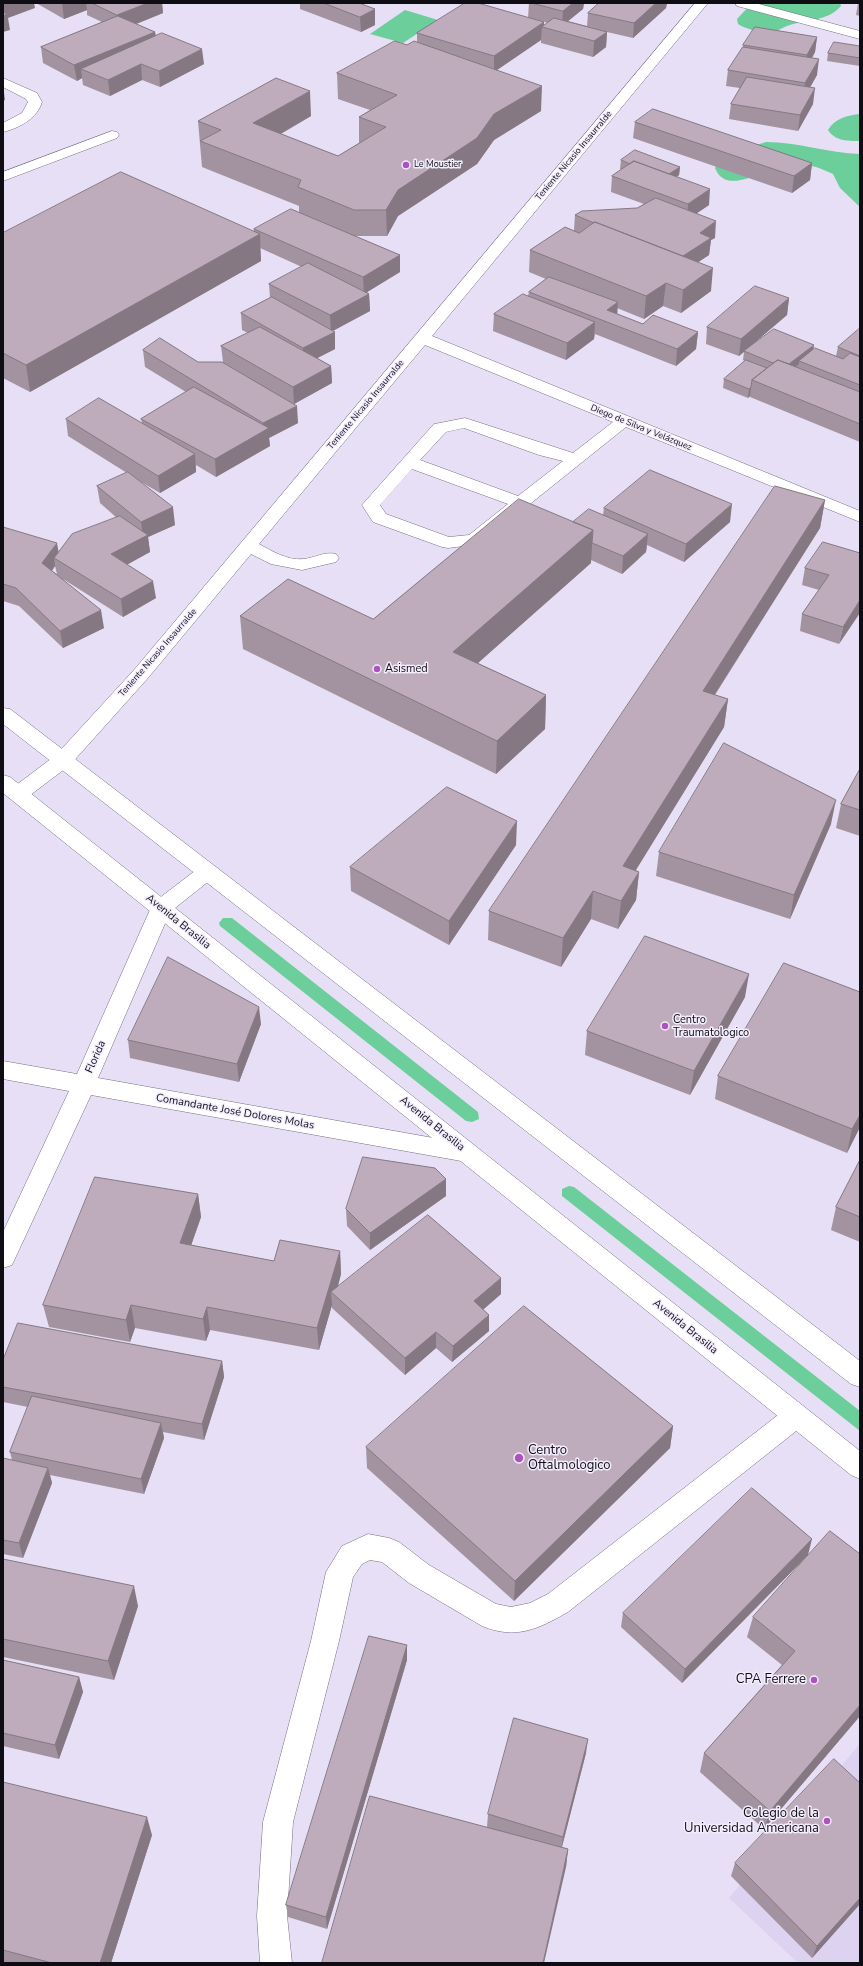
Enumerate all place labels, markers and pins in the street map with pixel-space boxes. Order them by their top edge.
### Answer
marker: Le Moustier [401,160,411,170]
place label: Le Moustier [414,160,461,170]
place label: Asismed [385,662,428,676]
marker: Asismed [372,664,382,674]
place label: Centro Traumatologico [673,1013,749,1039]
marker: Centro Traumatologico [660,1021,670,1031]
place label: Centro Oftalmologico [528,1443,610,1474]
marker: Centro Oftalmologico [513,1452,525,1464]
place label: CPA Ferrere [736,1672,806,1688]
marker: CPA Ferrere [809,1675,819,1685]
place label: Colegio de la Universidad Americana [684,1806,819,1837]
marker: Colegio de la Universidad Americana [822,1816,832,1826]

